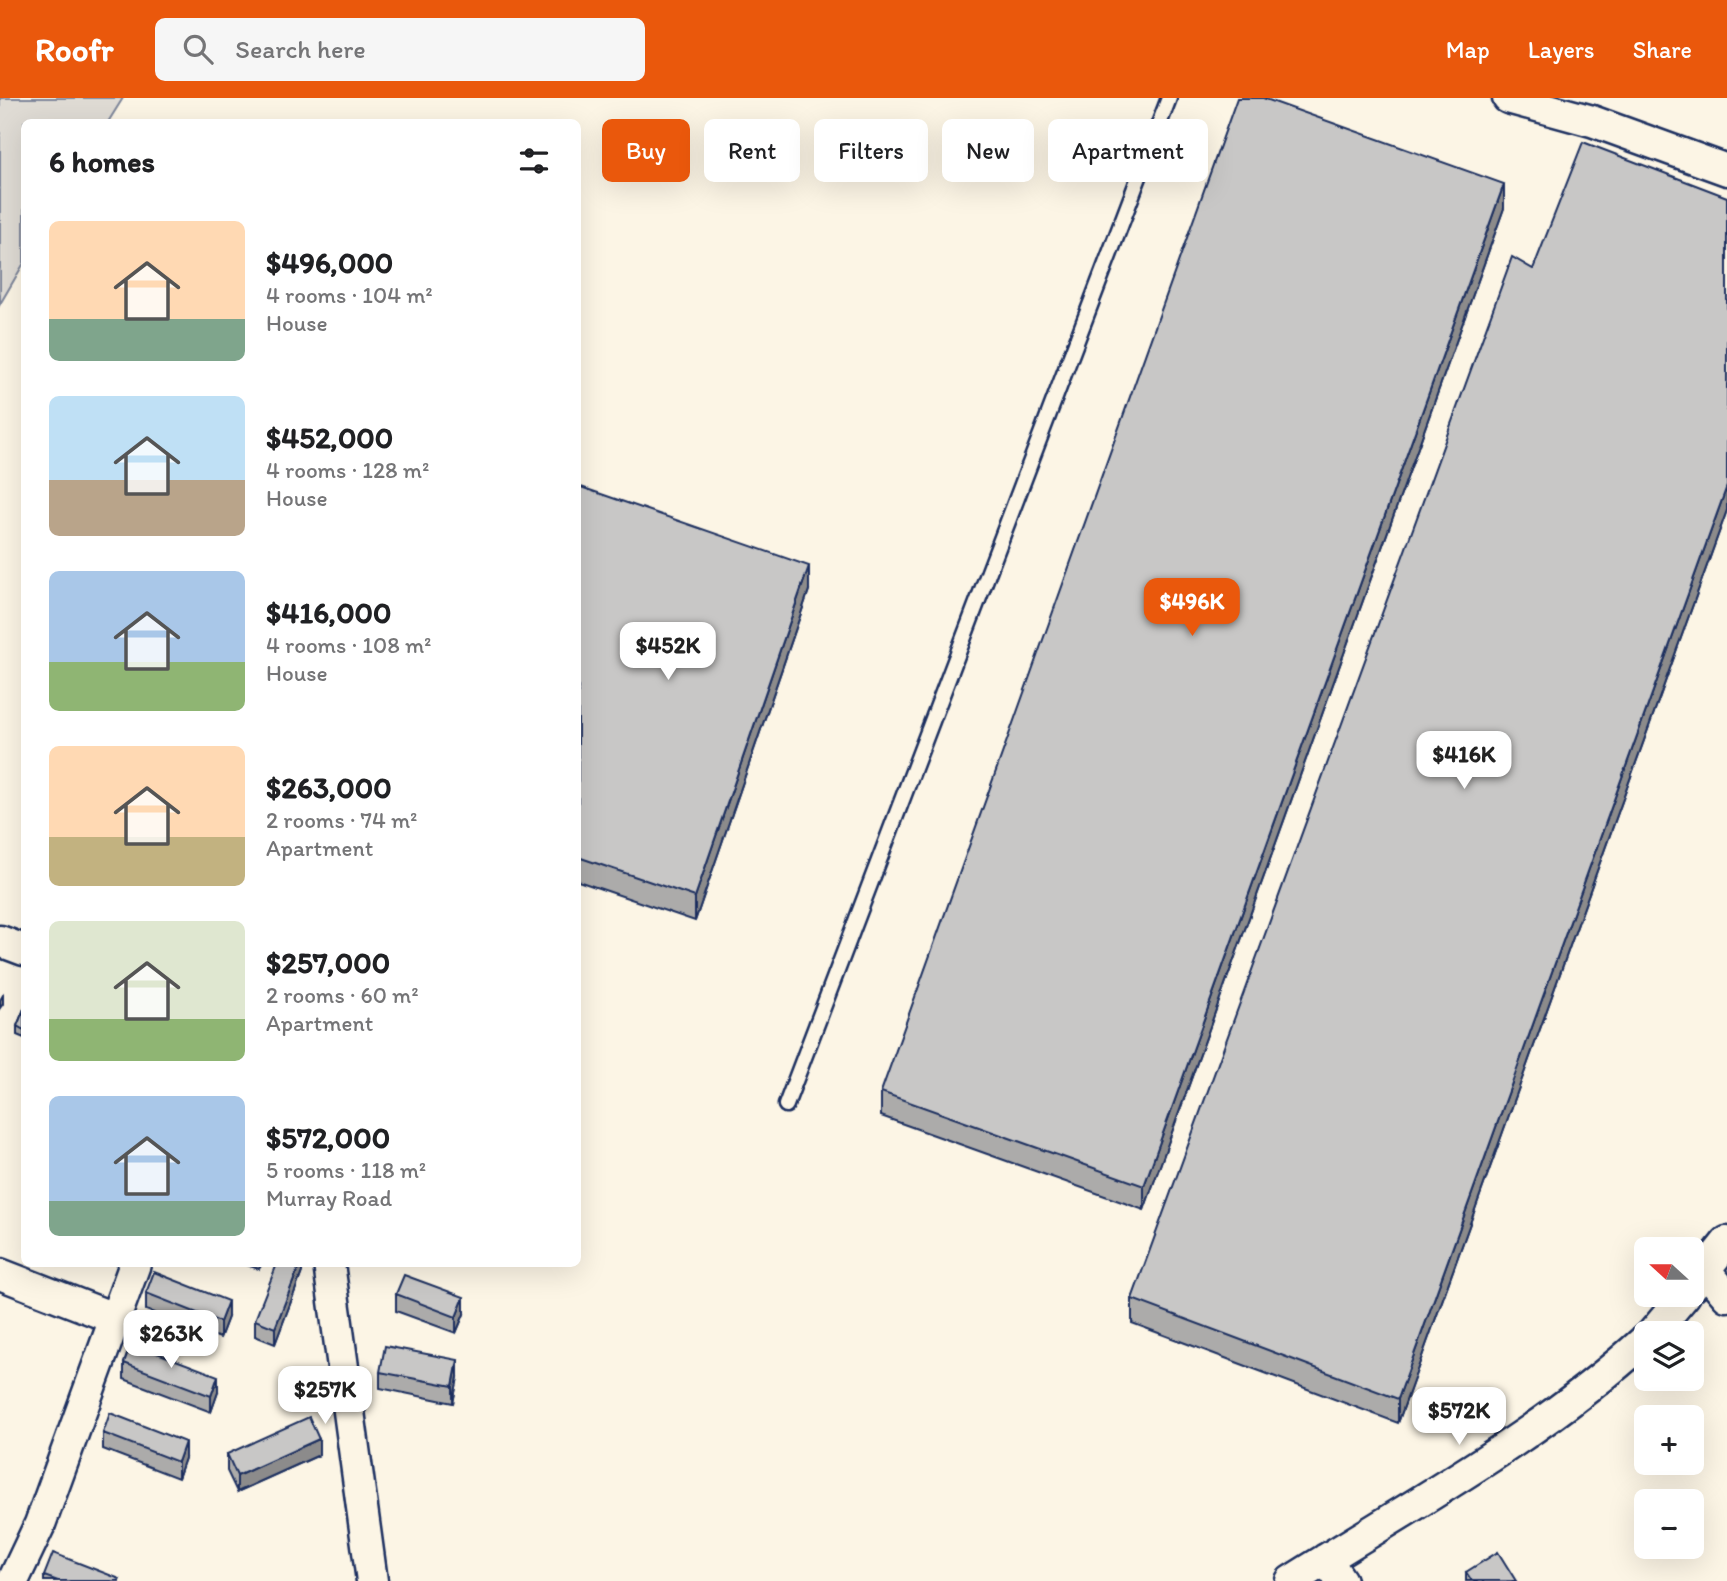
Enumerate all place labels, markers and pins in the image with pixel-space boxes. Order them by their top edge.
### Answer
pin: $496K [1143,578,1241,638]
pin: $452K [619,622,717,682]
pin: $416K [1415,732,1513,791]
pin: $263K [122,1310,220,1370]
pin: $257K [276,1366,374,1426]
pin: $572K [1410,1388,1508,1447]

